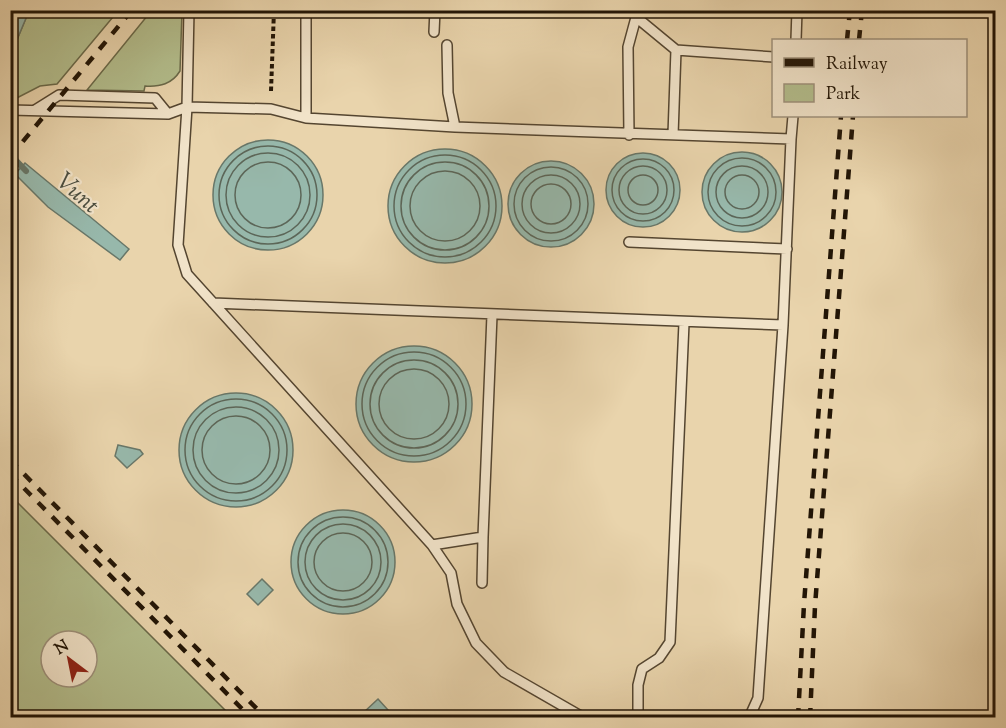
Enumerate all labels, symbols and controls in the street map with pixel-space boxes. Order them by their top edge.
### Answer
legend [772,39,967,117]
text: Railway [826,52,888,78]
text: Park [826,82,861,108]
water label: Vunt [48,165,106,223]
north arrow [39,629,99,689]
text: N [51,635,74,662]

